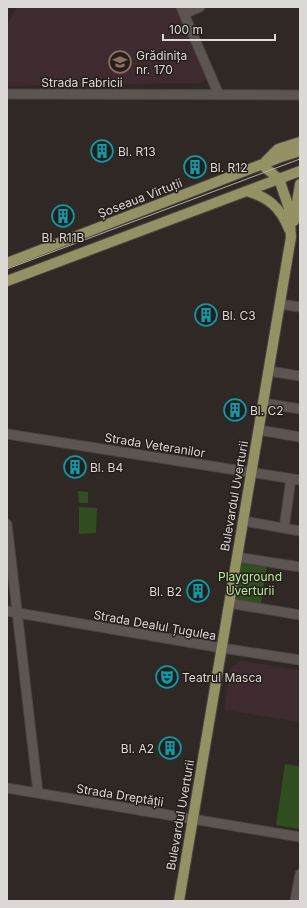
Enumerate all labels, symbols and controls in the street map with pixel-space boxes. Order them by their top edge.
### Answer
scale bar [163,16,275,42]
text: 100 m [169,22,203,37]
place label: Grădinița nr. 170 [136,48,187,77]
school or university icon: Grădinița nr. 170 [107,49,133,75]
street label: Strada Fabricii [41,75,123,90]
building icon: Bl. R13 [89,138,115,164]
place label: Bl. R13 [118,144,156,159]
building icon: Bl. R12 [182,154,208,180]
place label: Bl. R12 [210,160,248,175]
street label: Șoseaua Virtuții [96,175,184,221]
building icon: Bl. R11B [50,203,76,229]
place label: Bl. R11B [42,230,85,245]
building icon: Bl. C3 [193,302,219,328]
place label: Bl. C3 [222,308,256,323]
building icon: Bl. C2 [222,397,248,423]
place label: Bl. C2 [250,403,284,418]
street label: Strada Veteranilor [104,430,207,460]
street label: Bulevardul Uverturii [217,440,251,552]
building icon: Bl. B4 [62,454,88,480]
place label: Bl. B4 [90,460,123,475]
park label: Playground Uverturii [218,569,282,598]
building icon: Bl. B2 [185,578,211,604]
place label: Bl. B2 [149,584,182,599]
street label: Strada Dealul Țugulea [92,607,218,643]
theatre icon: Teatrul Masca [154,664,180,690]
place label: Teatrul Masca [182,670,262,685]
building icon: Bl. A2 [157,735,183,761]
place label: Bl. A2 [121,741,154,756]
street label: Bulevardul Uverturii [163,759,197,871]
street label: Strada Dreptății [75,781,165,809]

